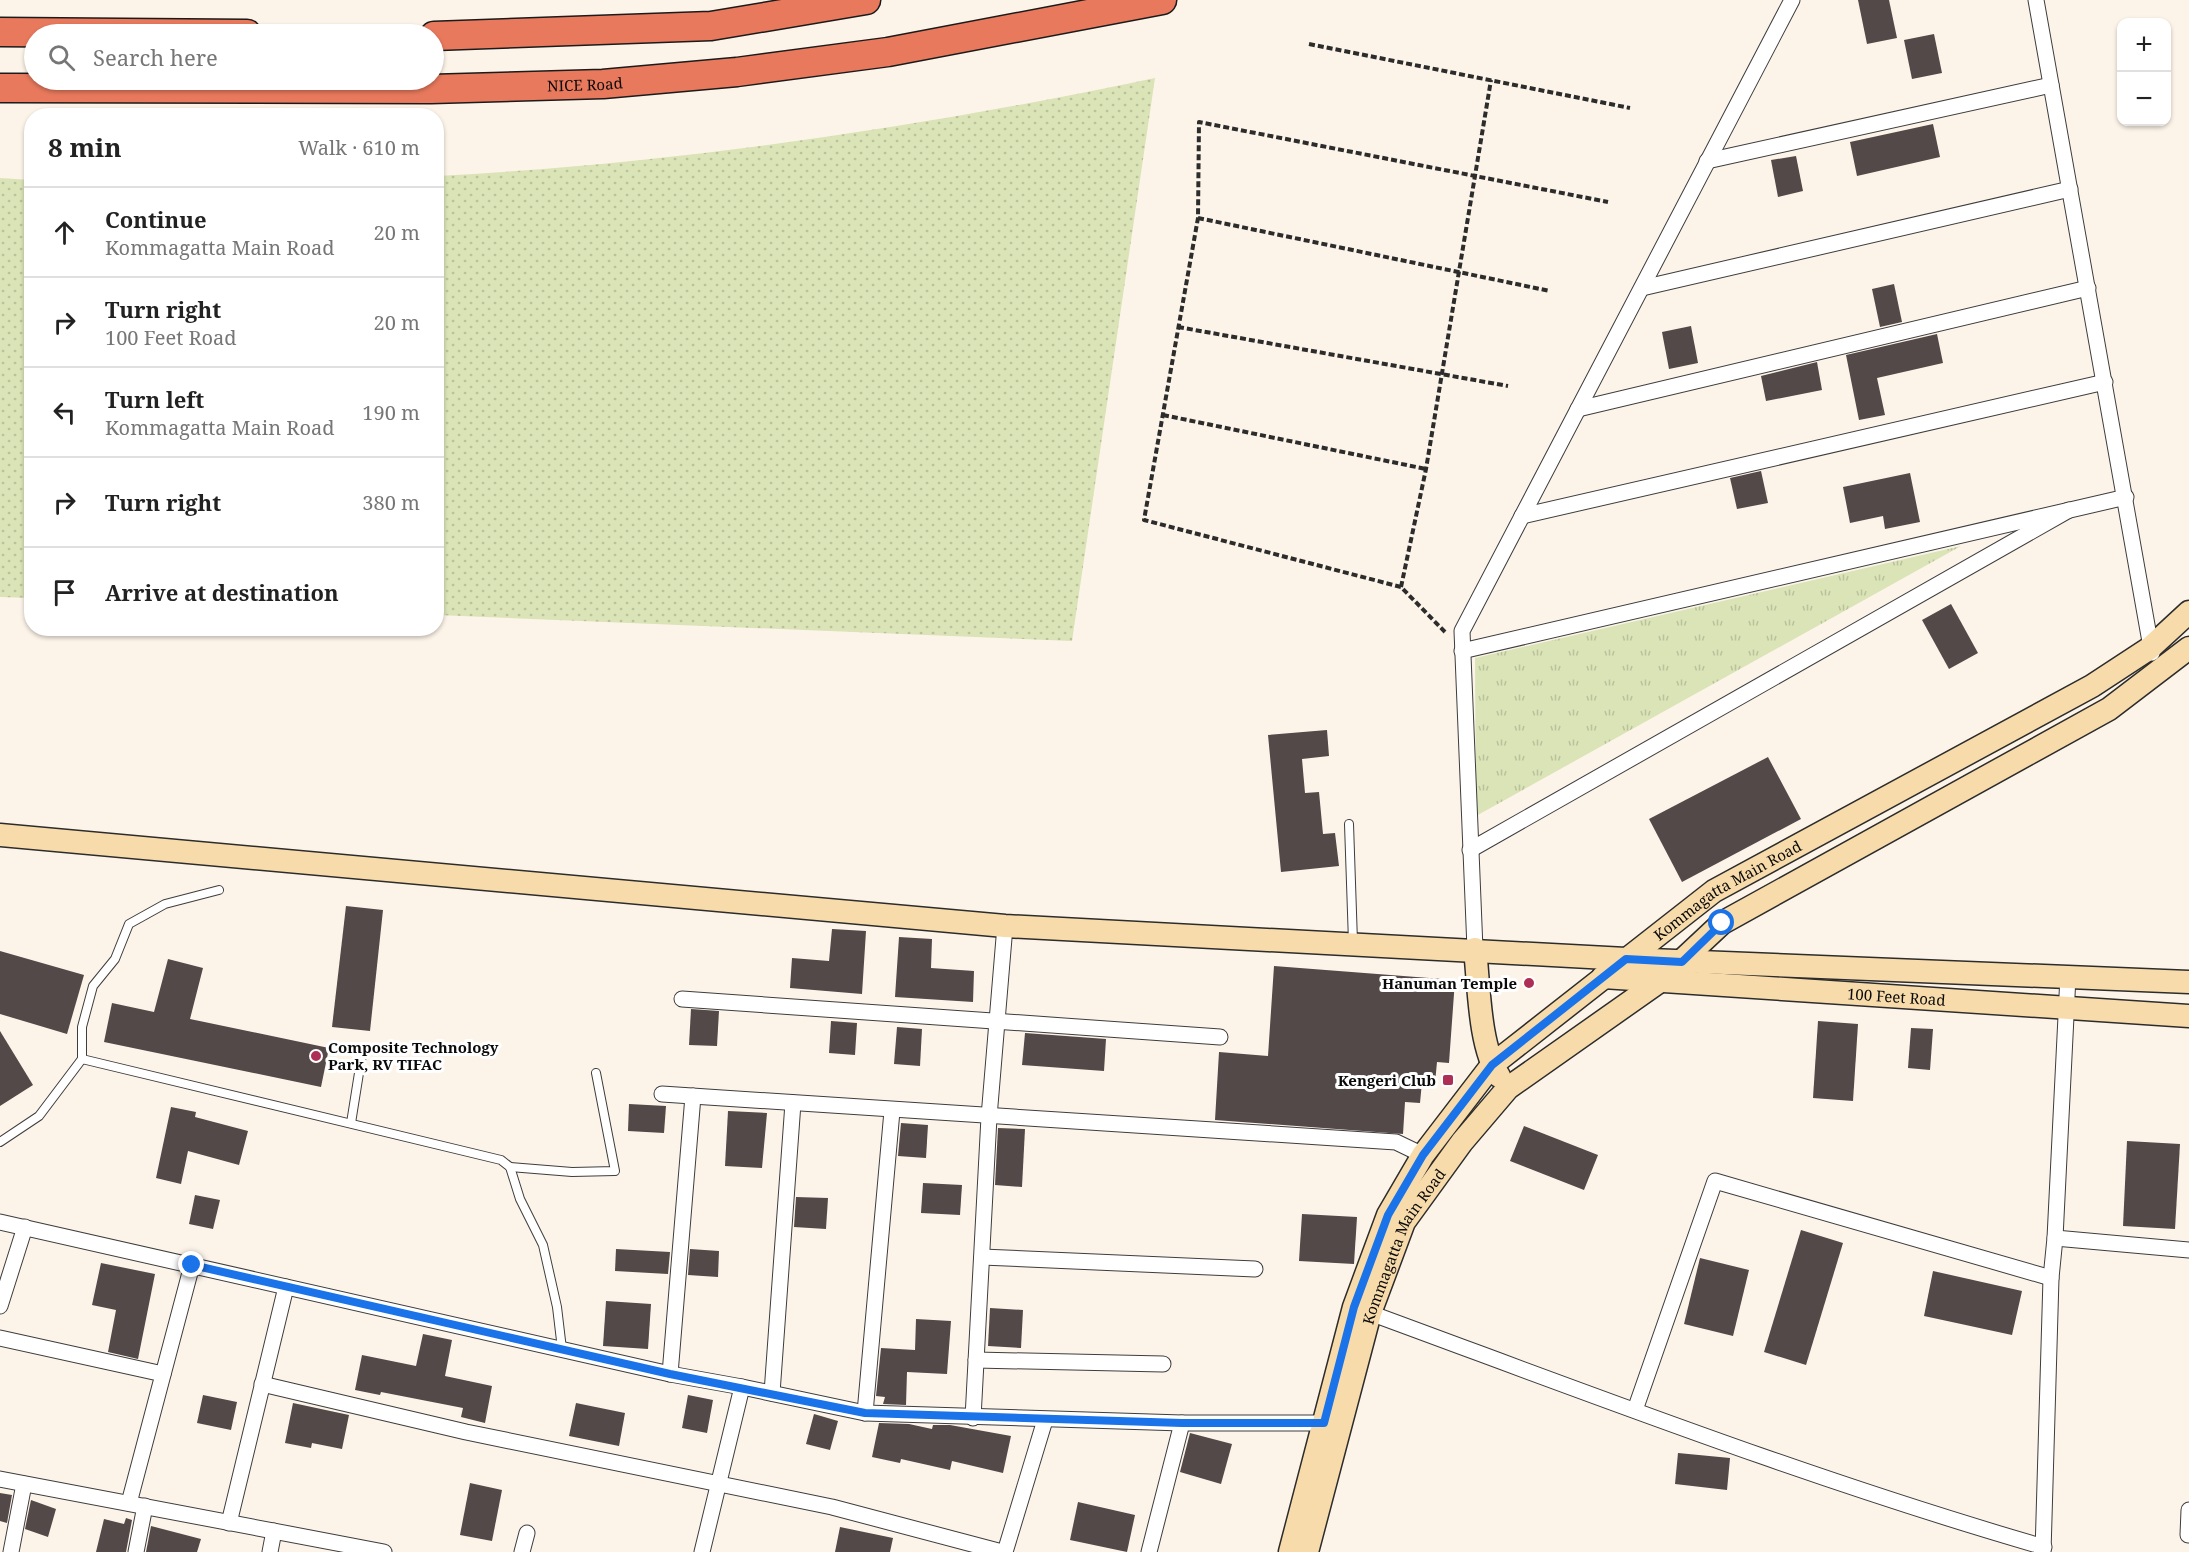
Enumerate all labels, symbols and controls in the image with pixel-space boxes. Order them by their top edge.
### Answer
map controls [2117,18,2171,126]
button: + [2117,18,2171,72]
search box [24,24,444,90]
icon: search [45,41,78,74]
text: Search here [93,42,218,72]
street label: NICE Road [547,72,624,96]
button: − [2117,72,2171,126]
text: 8 min [48,129,122,165]
text: Walk · 610 m [298,134,420,161]
text: Continue [105,204,207,234]
icon: ahead [48,216,81,249]
text: 20 m [374,219,420,246]
text: Kommagatta Main Road [105,234,334,261]
text: Turn right [105,294,221,324]
icon: right [48,306,81,339]
text: 20 m [374,309,420,336]
text: 100 Feet Road [105,324,237,351]
text: Turn left [105,384,204,414]
icon: left [48,396,81,429]
text: 190 m [362,399,420,426]
text: Kommagatta Main Road [105,414,334,441]
icon: right [48,486,81,519]
text: Turn right [105,487,221,517]
text: 380 m [362,489,420,516]
icon: arrive [48,576,81,609]
text: Arrive at destination [105,577,339,607]
street label: Kommagatta Main Road [1649,836,1805,945]
route start [1708,909,1734,935]
place label: Hanuman Temple [1382,973,1517,993]
marker: Hanuman Temple [1522,976,1536,990]
street label: 100 Feet Road [1846,983,1946,1010]
place label: Composite Technology Park, RV TIFAC [328,1037,499,1074]
marker: Composite Technology Park, RV TIFAC [309,1049,323,1063]
place label: Kengeri Club [1338,1070,1436,1090]
marker: Kengeri Club [1441,1073,1455,1087]
street label: Kommagatta Main Road [1357,1164,1450,1326]
route end [178,1251,204,1277]

